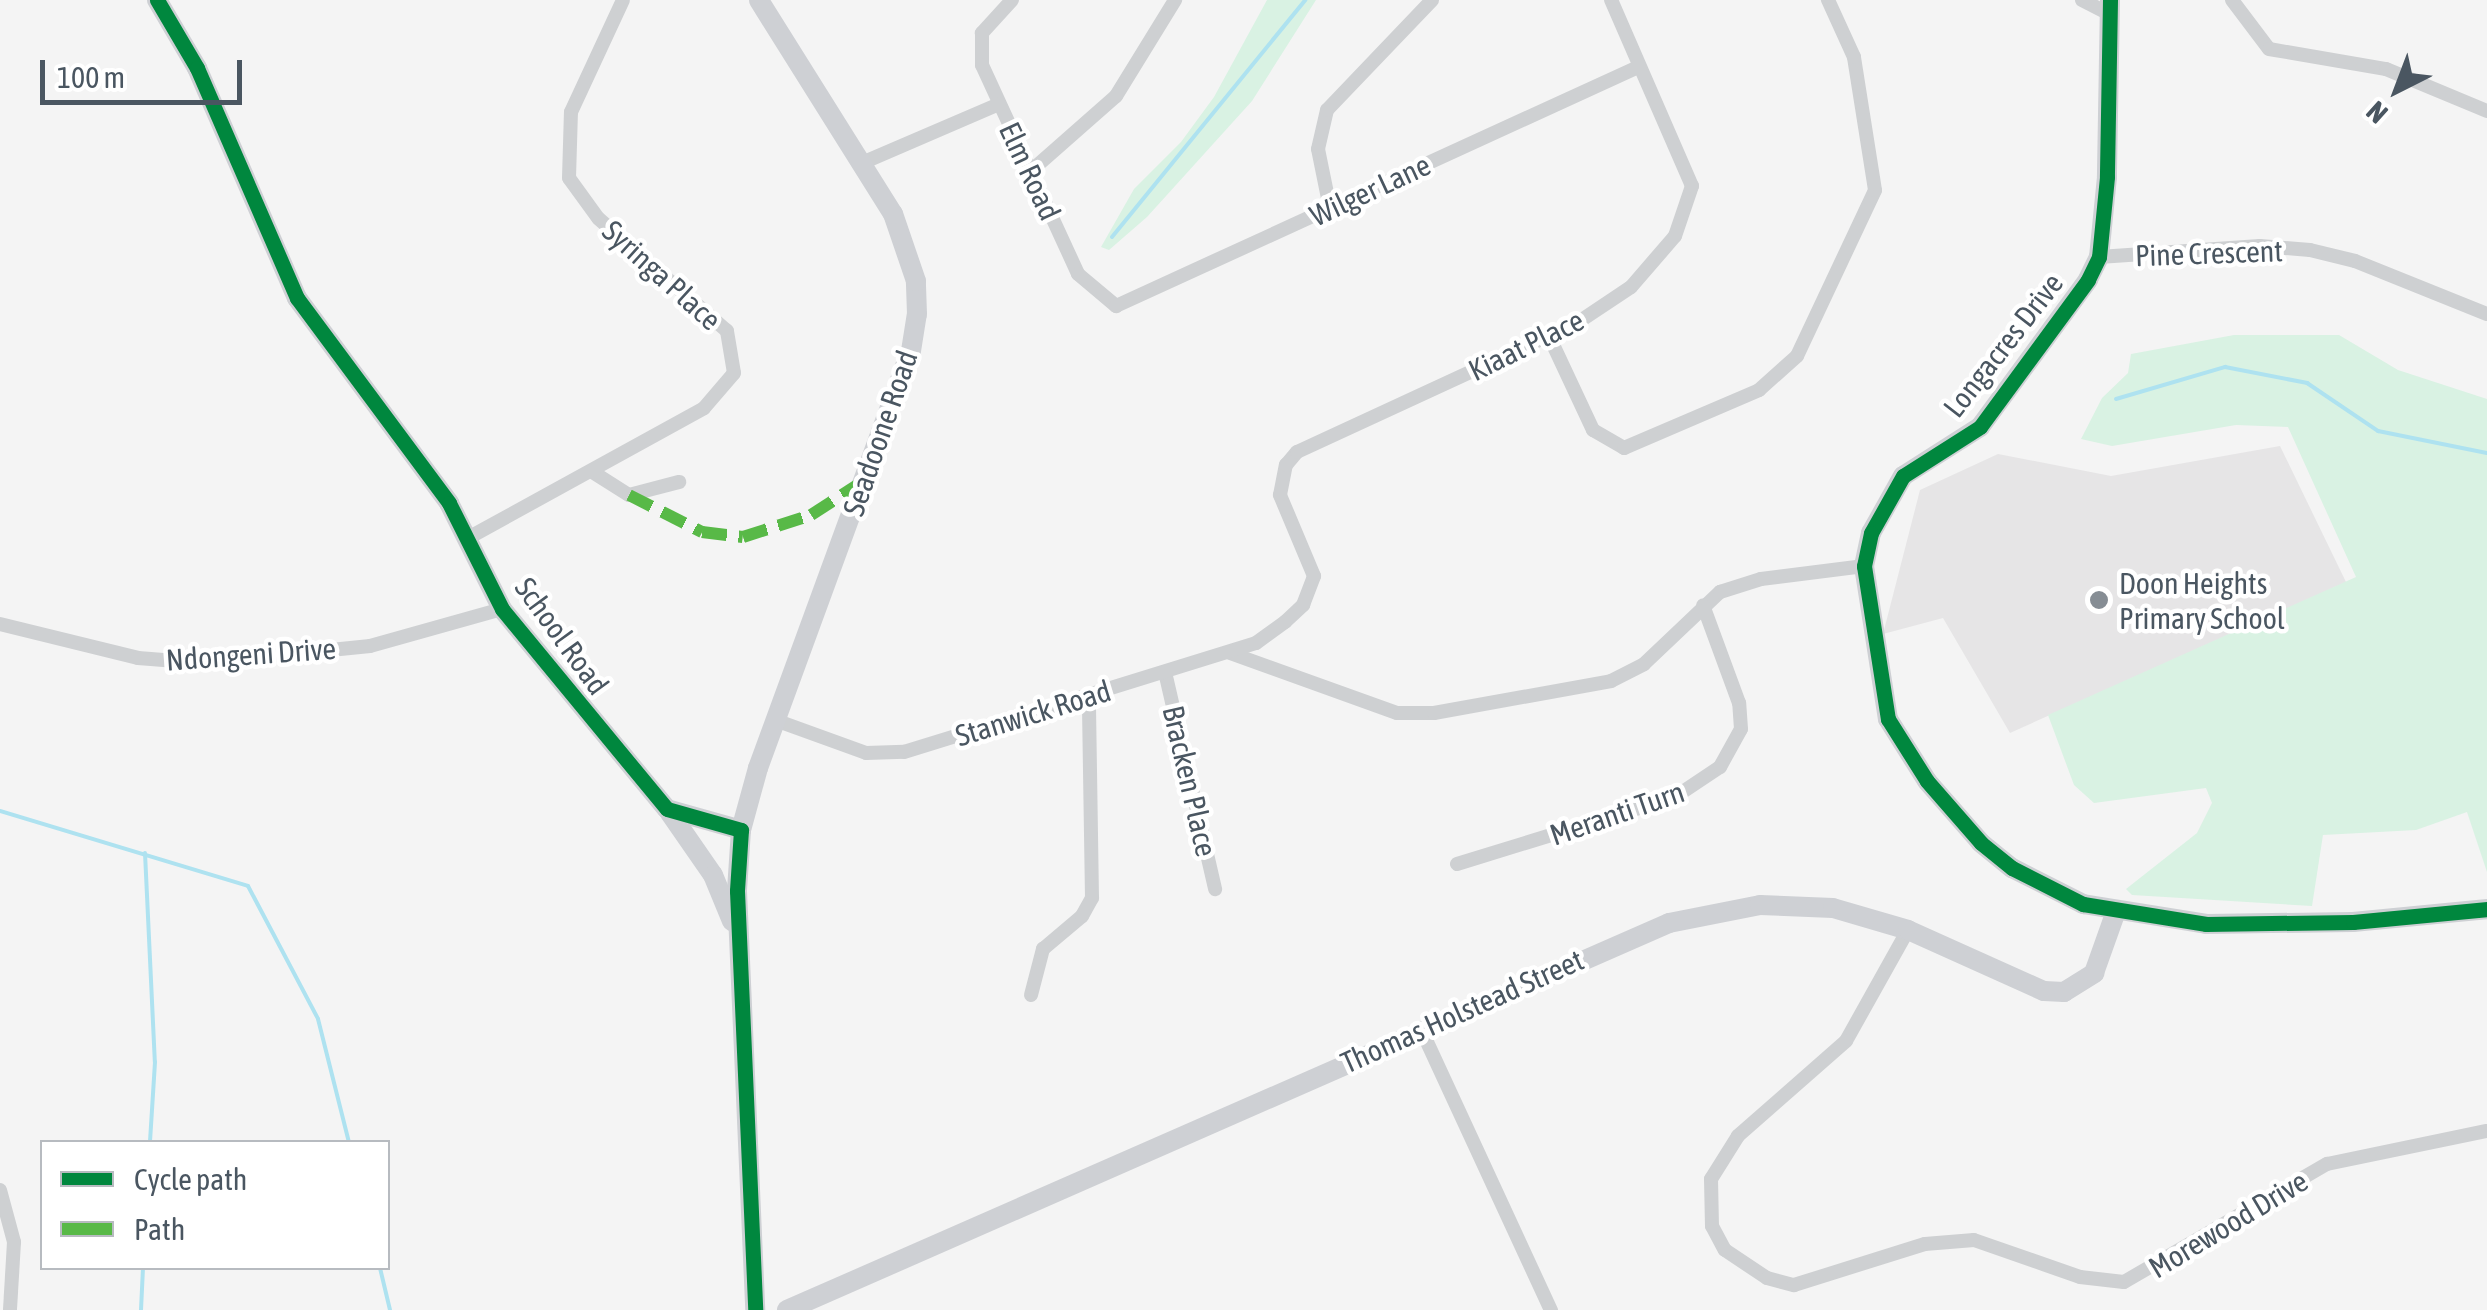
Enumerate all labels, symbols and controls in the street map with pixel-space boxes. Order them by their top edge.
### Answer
scale bar [45,40,248,102]
north arrow [2347,40,2447,140]
text: 100 m [57,60,125,94]
text: N [2360,95,2394,130]
street label: Elm Road [992,116,1068,226]
street label: Wilger Lane [1304,146,1436,234]
street label: Syringa Place [595,213,729,337]
street label: Pine Crescent [2135,232,2283,274]
street label: Longacres Drive [1936,266,2070,424]
street label: Kiaat Place [1463,302,1589,388]
street label: Seadoone Road [835,346,925,520]
place label: Doon Heights Primary School [2119,565,2285,636]
street label: School Road [508,570,616,702]
marker: Doon Heights Primary School [2088,589,2110,611]
street label: Ndongeni Drive [165,630,337,678]
street label: Stanwick Road [951,672,1115,754]
street label: Bracken Place [1155,702,1225,860]
street label: Meranti Turn [1545,773,1689,853]
street label: Thomas Holstead Street [1335,941,1589,1081]
legend [40,1140,390,1270]
text: Cycle path [134,1162,247,1196]
street label: Morewood Drive [2142,1163,2314,1285]
text: Path [134,1212,185,1246]

